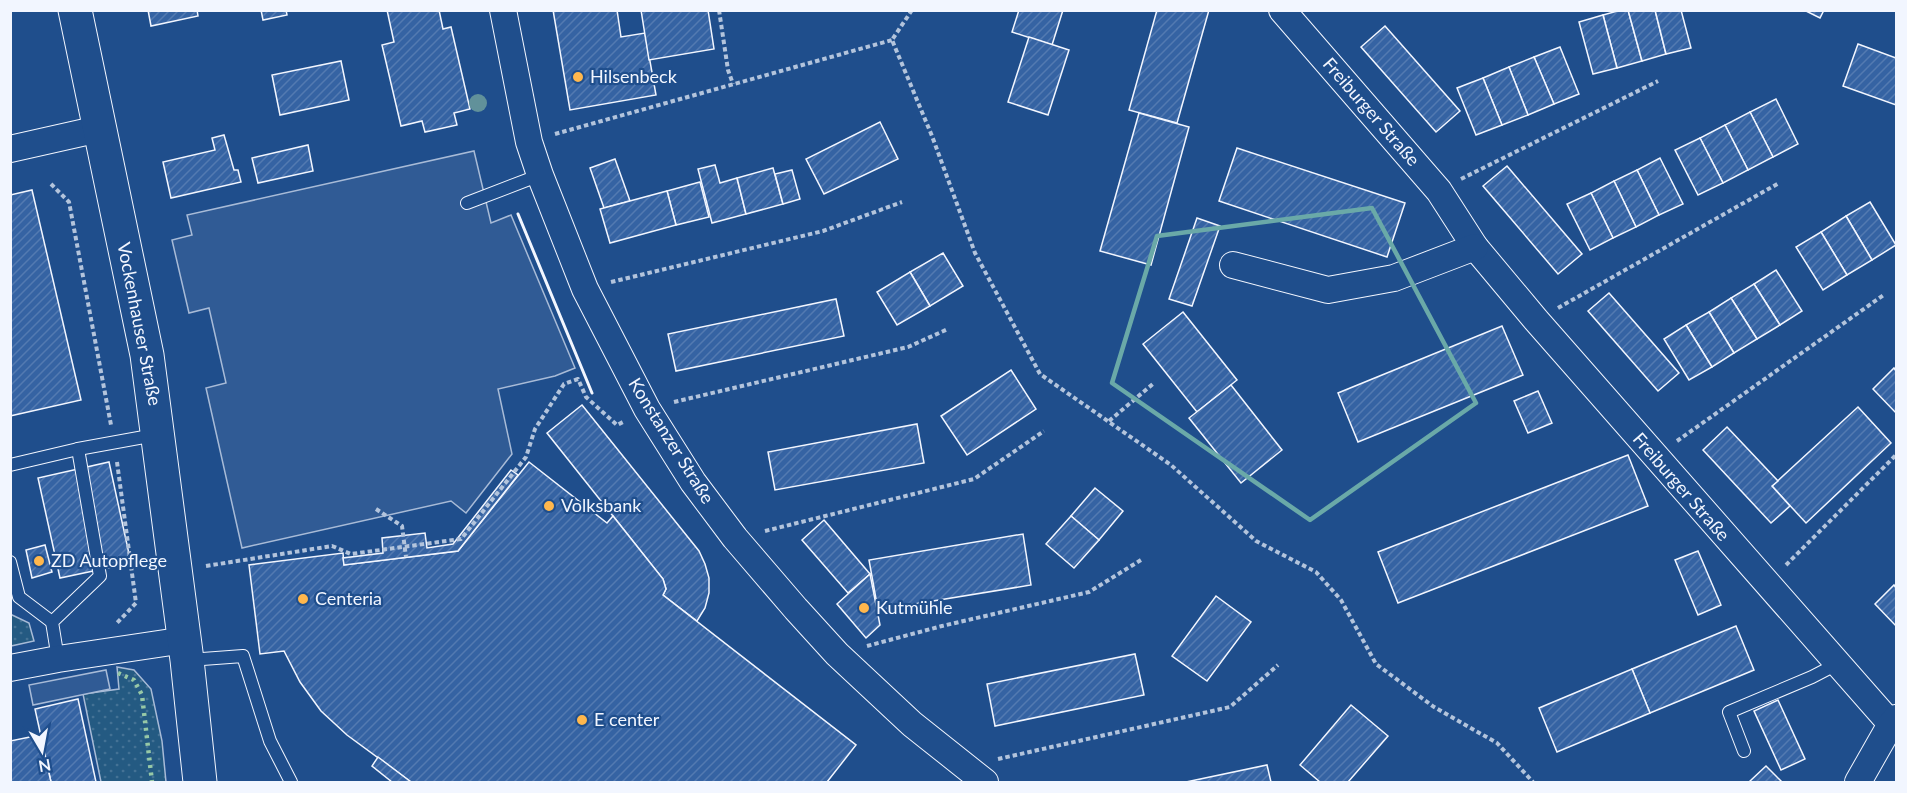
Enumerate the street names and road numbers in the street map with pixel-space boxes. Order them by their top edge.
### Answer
street label: Freiburger Straße [1319,53,1425,170]
street label: Vockenhauser Straße [113,240,167,407]
street label: Konstanzer Straße [624,374,719,507]
street label: Freiburger Straße [1629,428,1735,545]

